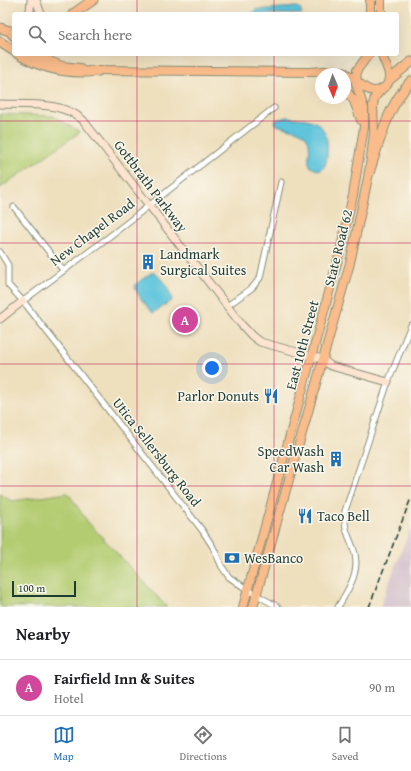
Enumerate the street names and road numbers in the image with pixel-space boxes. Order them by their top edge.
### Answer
street label: Gottbrath Parkway [110,136,192,236]
street label: New Chapel Road [46,193,139,270]
street label: State Road 62 [319,207,357,289]
street label: East 10th Street [280,298,324,392]
street label: Utica Sellersburg Road [108,393,206,511]

